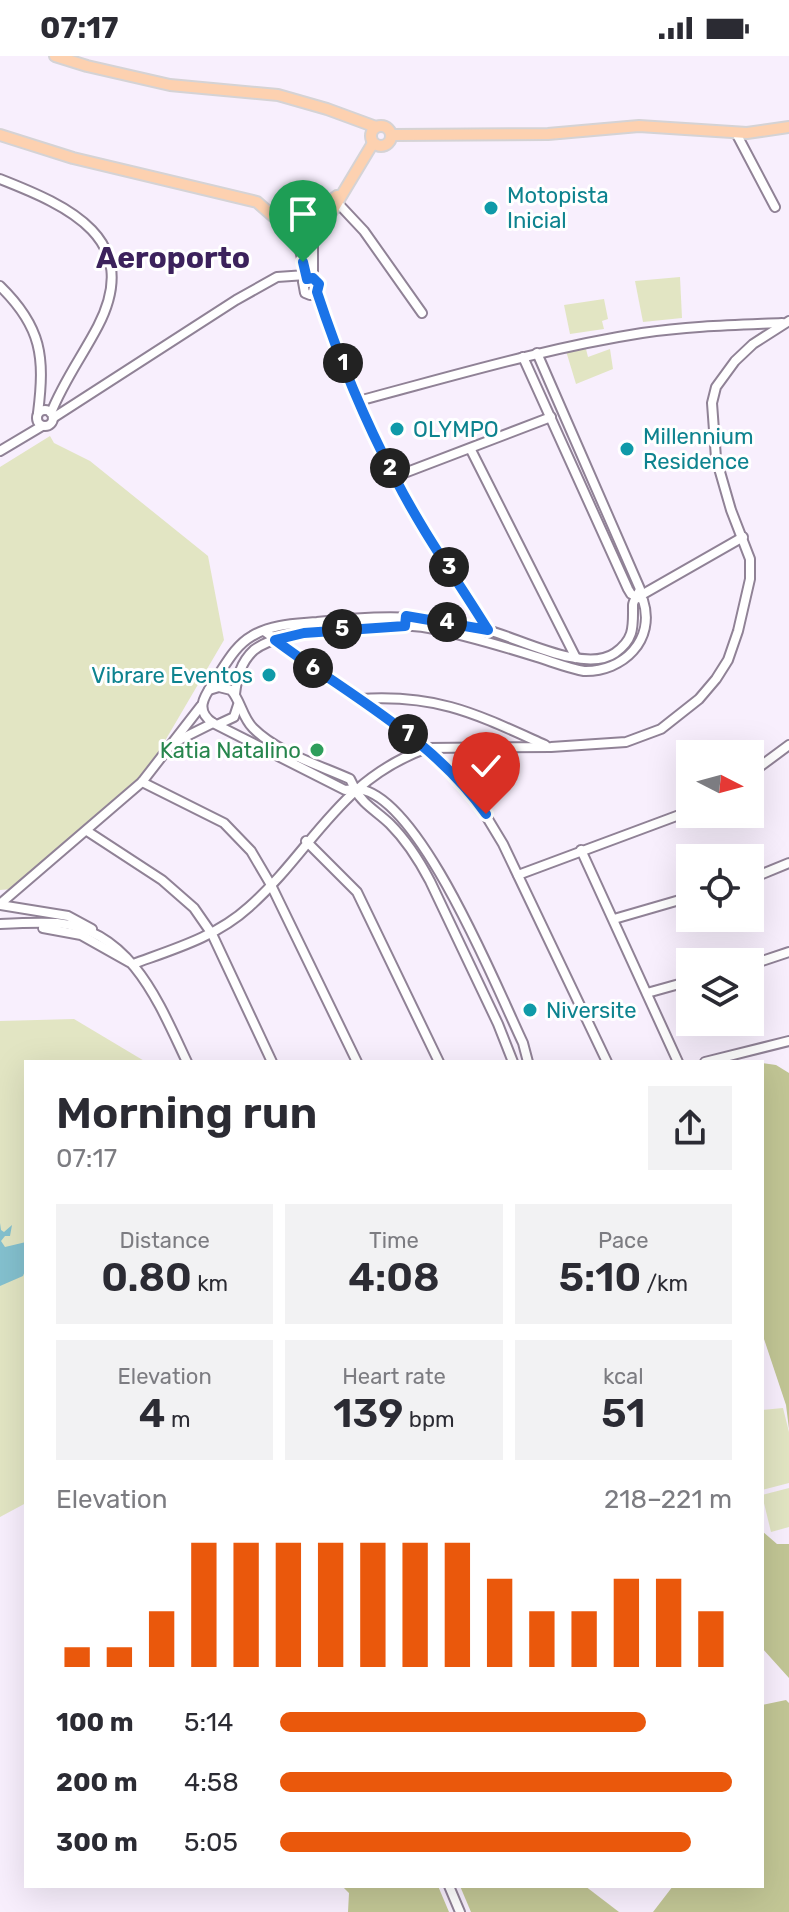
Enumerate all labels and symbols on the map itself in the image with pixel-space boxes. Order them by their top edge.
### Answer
pin [269,180,337,262]
place label: Motopista Inicial [507,182,609,234]
marker: Motopista Inicial [482,199,500,217]
district label: Aeroporto [96,240,250,276]
pin: 1 [323,343,363,383]
place label: OLYMPO [413,416,499,443]
marker: OLYMPO [388,420,406,438]
place label: Millennium Residence [643,423,754,475]
marker: Millennium Residence [618,440,636,458]
pin: 2 [370,448,410,488]
pin: 3 [429,547,469,587]
pin: 4 [427,602,467,642]
pin: 5 [322,609,362,649]
pin: 6 [293,648,333,688]
place label: Vibrare Eventos [91,662,253,689]
marker: Vibrare Eventos [260,666,278,684]
pin: 7 [388,714,428,754]
pin [452,732,520,814]
place label: Katia Natalino [160,737,301,764]
north arrow [676,740,764,828]
marker: Katia Natalino [308,741,326,759]
place label: Niversite [546,997,637,1024]
marker: Niversite [521,1001,539,1019]

